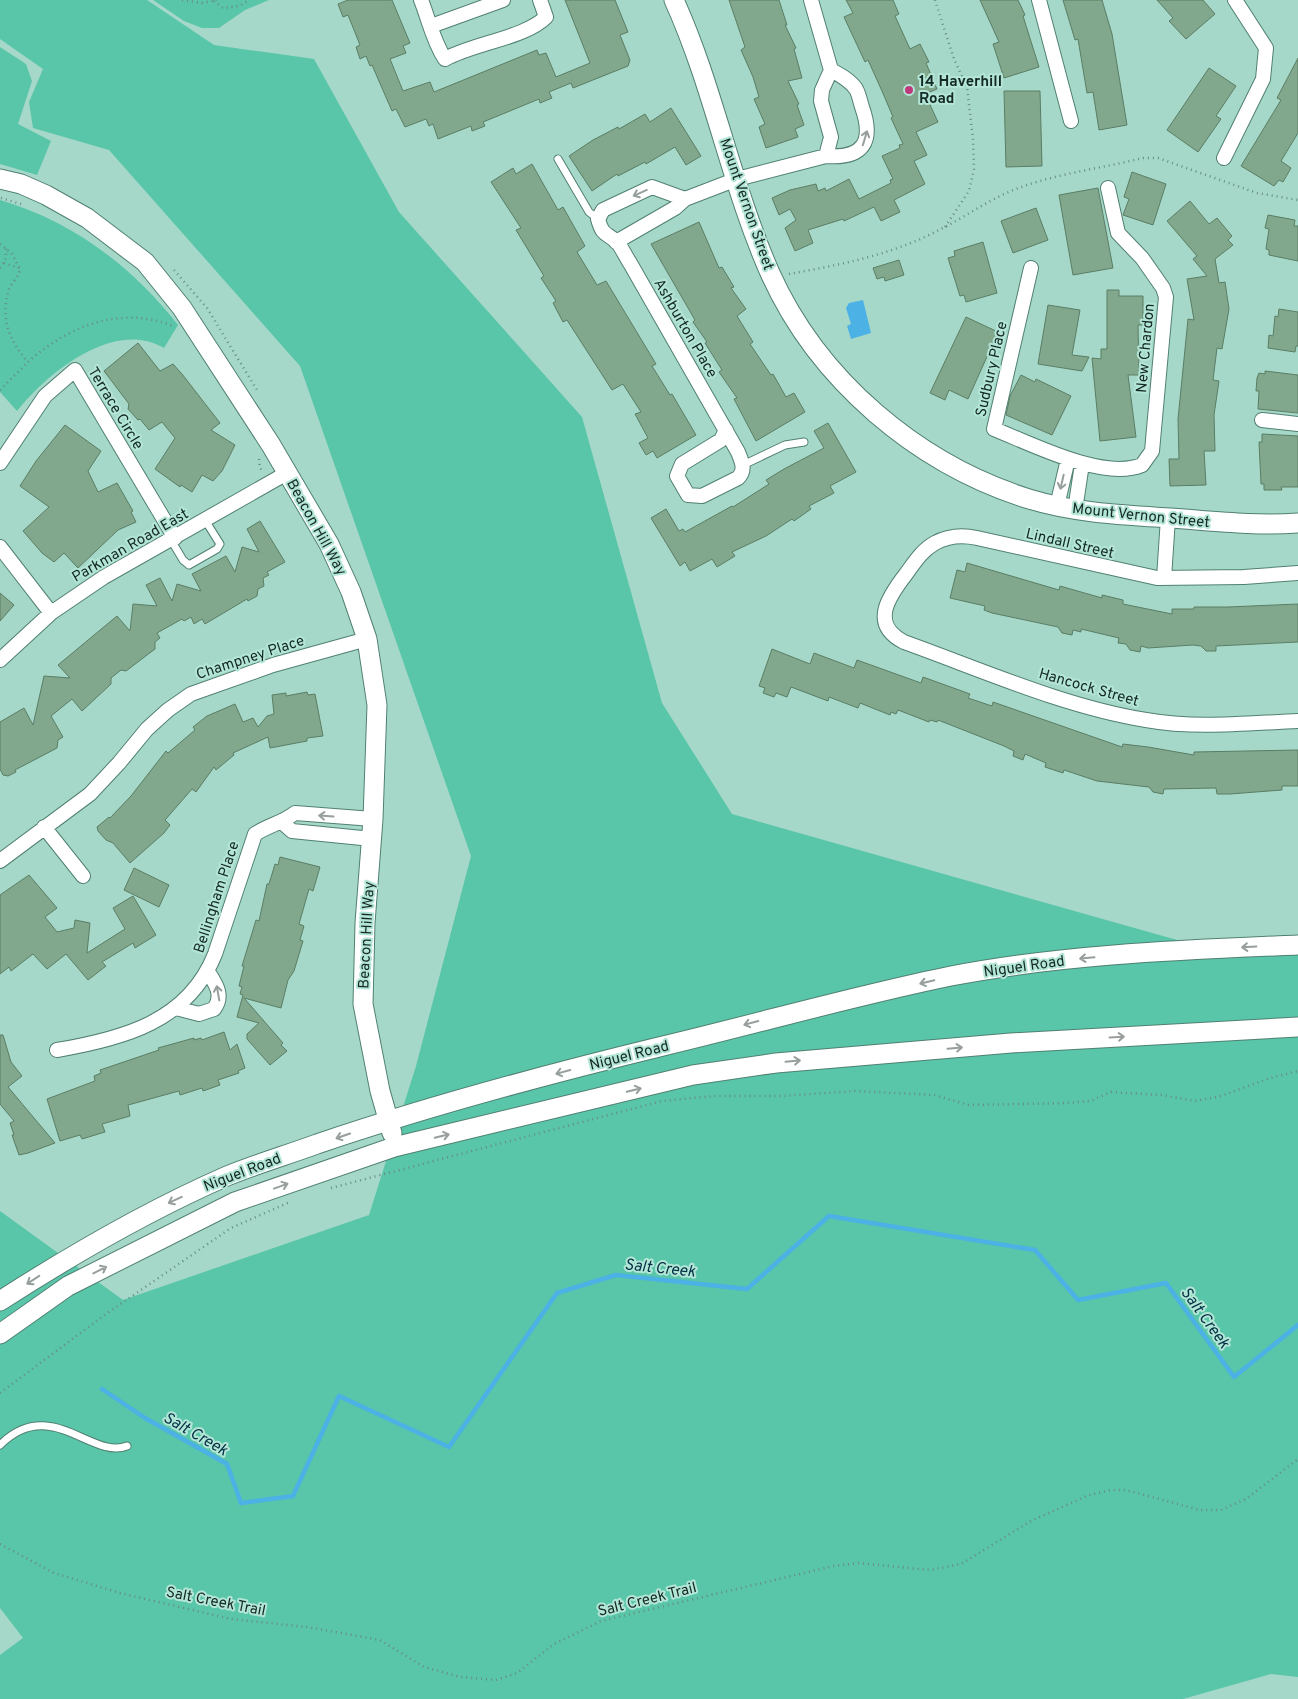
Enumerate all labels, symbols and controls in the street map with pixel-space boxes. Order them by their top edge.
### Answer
place label: 14 Haverhill Road [919,73,1002,109]
marker: 14 Haverhill Road [903,84,915,96]
one-way arrow [861,130,871,146]
street label: Mount Vernon Street [714,136,777,273]
one-way arrow [633,188,648,198]
street label: Ashburton Place [649,276,721,382]
street label: New Chardon [1133,303,1160,394]
street label: Sudbury Place [972,320,1013,419]
street label: Terrace Circle [83,364,147,453]
one-way arrow [1057,474,1066,490]
street label: Beacon Hill Way [281,476,350,579]
street label: Mount Vernon Street [1071,500,1211,533]
street label: Parkman Road East [69,505,192,587]
street label: Lindall Street [1024,525,1116,564]
street label: Champney Place [194,632,307,685]
street label: Hancock Street [1036,665,1141,712]
one-way arrow [318,811,334,820]
street label: Bellingham Place [190,839,245,956]
street label: Beacon Hill Way [355,881,380,989]
one-way arrow [1242,942,1258,952]
street label: Niguel Road [983,952,1066,983]
one-way arrow [1080,953,1096,963]
one-way arrow [919,978,935,987]
one-way arrow [212,985,222,1001]
one-way arrow [744,1019,760,1028]
one-way arrow [1109,1033,1125,1042]
street label: Niguel Road [588,1037,671,1076]
one-way arrow [947,1043,963,1053]
one-way arrow [785,1057,801,1066]
one-way arrow [556,1068,572,1078]
one-way arrow [625,1085,641,1094]
one-way arrow [335,1131,351,1141]
one-way arrow [433,1131,449,1140]
street label: Niguel Road [201,1150,284,1197]
one-way arrow [272,1181,288,1190]
one-way arrow [168,1196,183,1206]
water label: Salt Creek [623,1255,697,1283]
one-way arrow [92,1265,107,1274]
one-way arrow [27,1275,41,1285]
water label: Salt Creek [1175,1284,1234,1354]
water label: Salt Creek [159,1408,232,1462]
street label: Salt Creek Trail [596,1579,699,1622]
street label: Salt Creek Trail [164,1584,267,1621]

